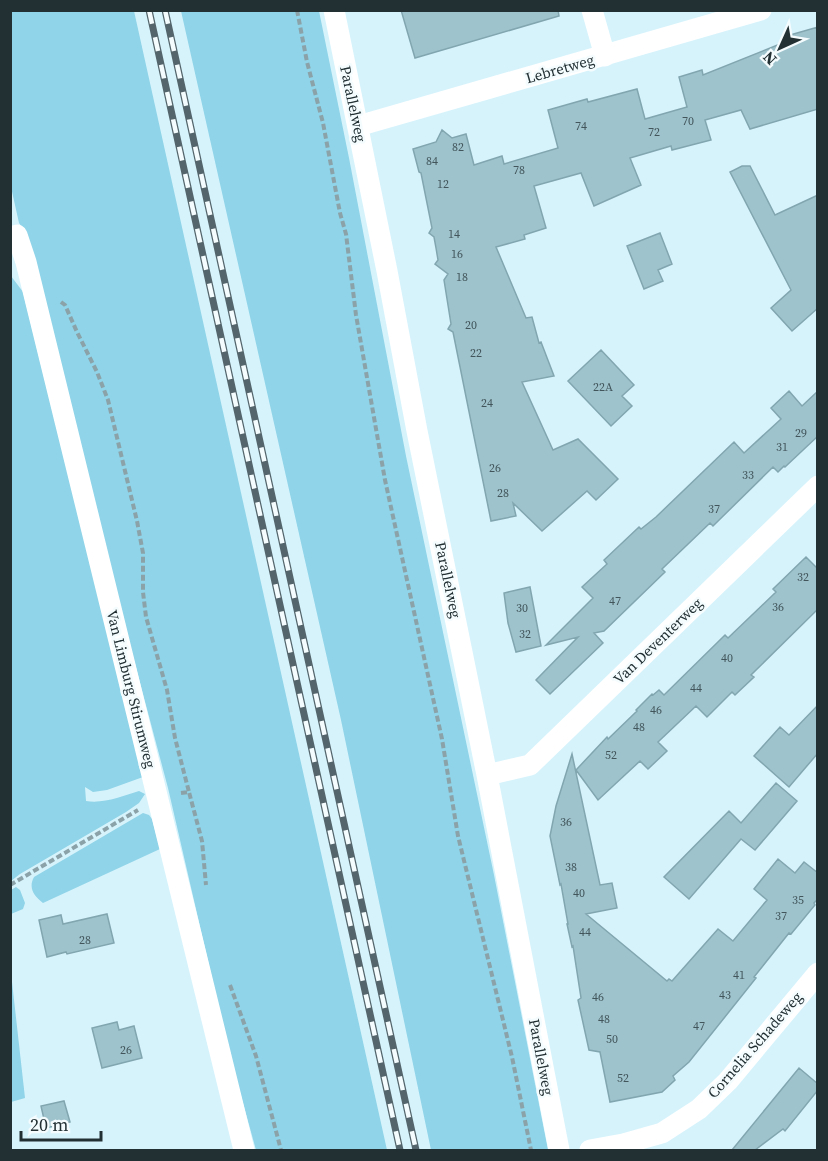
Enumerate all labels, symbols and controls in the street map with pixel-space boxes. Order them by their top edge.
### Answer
north arrow [750,18,810,78]
text: N [757,46,781,71]
street label: Lebretweg [523,49,597,88]
street label: Parallelweg [335,64,372,144]
house number: 70 [682,113,694,129]
house number: 74 [575,118,587,134]
house number: 72 [648,124,660,140]
house number: 82 [452,139,464,155]
house number: 84 [426,153,438,169]
house number: 78 [513,162,525,178]
house number: 12 [437,176,449,192]
house number: 14 [448,226,460,242]
house number: 16 [451,246,463,262]
house number: 18 [456,269,468,285]
house number: 20 [465,317,477,333]
house number: 22 [470,345,482,361]
house number: 22A [593,379,613,395]
house number: 24 [481,395,493,411]
house number: 29 [795,425,807,441]
house number: 31 [776,439,788,455]
house number: 26 [489,460,501,476]
house number: 33 [742,467,754,483]
house number: 28 [497,485,509,501]
house number: 37 [708,501,720,517]
street label: Parallelweg [430,540,467,620]
house number: 32 [797,569,809,585]
street label: Van Deventerweg [608,592,707,689]
house number: 47 [609,593,621,609]
house number: 36 [772,599,784,615]
house number: 30 [516,600,528,616]
street label: Van Limburg Stirumweg [102,608,161,770]
house number: 32 [519,626,531,642]
house number: 40 [721,650,733,666]
house number: 44 [690,680,702,696]
house number: 46 [650,702,662,718]
house number: 48 [633,719,645,735]
house number: 52 [605,747,617,763]
house number: 36 [560,814,572,830]
house number: 38 [565,859,577,875]
house number: 40 [573,885,585,901]
house number: 35 [792,892,804,908]
house number: 37 [775,908,787,924]
house number: 44 [579,924,591,940]
house number: 28 [79,932,91,948]
house number: 41 [733,967,745,983]
street label: Cornelia Schadeweg [702,987,807,1102]
house number: 43 [719,987,731,1003]
house number: 46 [592,989,604,1005]
house number: 48 [598,1011,610,1027]
street label: Parallelweg [524,1017,559,1097]
house number: 47 [693,1018,705,1034]
house number: 50 [606,1031,618,1047]
house number: 26 [120,1042,132,1058]
house number: 52 [617,1070,629,1086]
scale bar [21,1104,100,1142]
text: 20 m [30,1112,68,1137]

